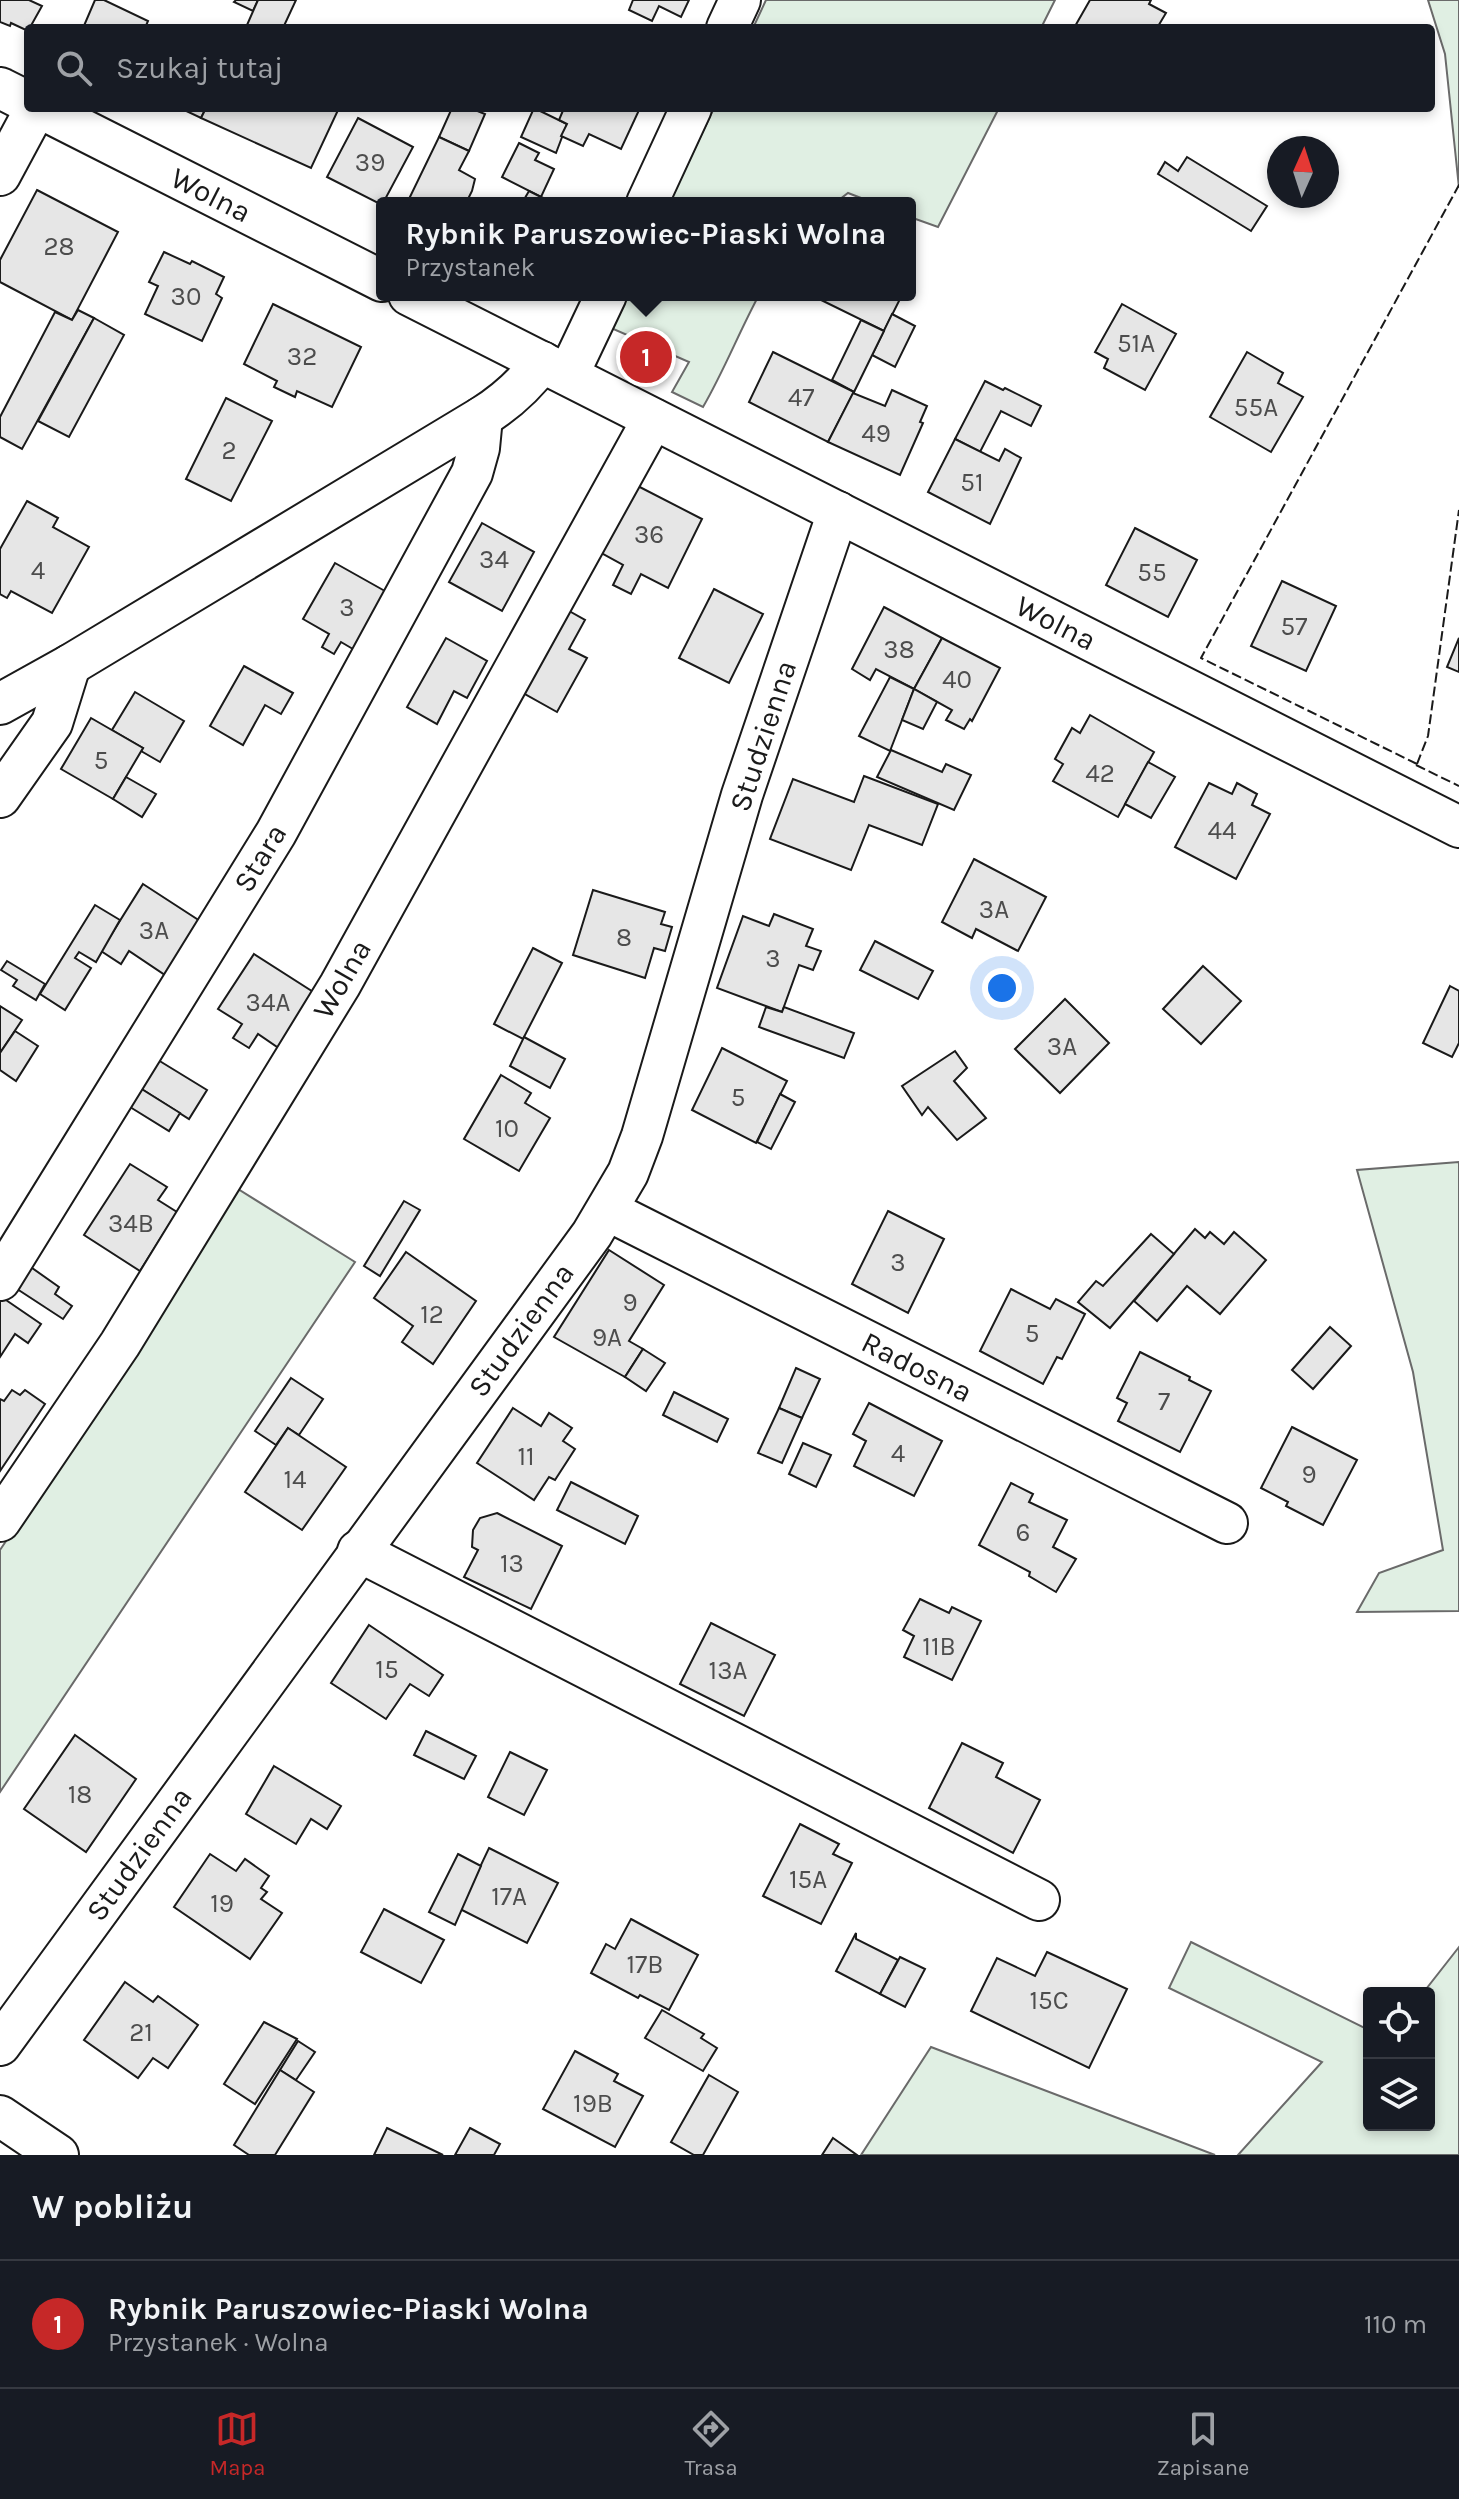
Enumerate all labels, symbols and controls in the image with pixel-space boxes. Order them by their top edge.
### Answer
search box [24,24,1435,112]
icon: search [52,46,96,90]
text: Szukaj tutaj [116,50,283,86]
north arrow [1267,136,1339,208]
house number: 39 [355,147,385,178]
street label: Wolna [165,160,257,230]
popup [376,197,916,301]
text: Rybnik Paruszowiec-Piaski Wolna [406,216,886,252]
house number: 28 [43,231,75,262]
text: Przystanek [406,252,535,283]
house number: 30 [171,281,201,312]
pin: 1 [620,327,672,387]
house number: 51A [1117,328,1155,359]
house number: 32 [287,341,317,372]
house number: 47 [788,382,814,413]
house number: 55A [1234,392,1278,423]
house number: 49 [861,418,891,449]
house number: 2 [221,435,237,466]
house number: 51 [960,467,984,498]
house number: 36 [634,519,664,550]
house number: 34 [479,544,509,575]
house number: 4 [31,555,45,586]
house number: 55 [1137,557,1167,588]
street label: Wolna [1010,588,1102,658]
house number: 3 [339,592,355,623]
house number: 57 [1281,611,1307,642]
house number: 38 [883,634,915,665]
street label: Studzienna [722,656,804,816]
house number: 40 [942,664,972,695]
house number: 5 [94,745,108,776]
house number: 42 [1085,758,1115,789]
house number: 44 [1207,815,1237,846]
street label: Stara [226,817,294,899]
house number: 3A [979,894,1009,925]
house number: 3A [139,915,169,946]
house number: 8 [616,922,632,953]
street label: Wolna [305,933,379,1025]
house number: 3 [765,943,781,974]
your location [982,968,1022,1008]
house number: 34A [246,987,290,1018]
house number: 3A [1047,1031,1077,1062]
house number: 5 [731,1082,745,1113]
house number: 10 [495,1113,519,1144]
house number: 34B [108,1208,154,1239]
house number: 3 [890,1247,906,1278]
street label: Studzienna [460,1256,582,1404]
house number: 9 [622,1287,638,1318]
house number: 12 [420,1299,444,1330]
house number: 5 [1025,1318,1039,1349]
house number: 9A [592,1322,622,1353]
street label: Radosna [856,1324,978,1410]
house number: 7 [1158,1386,1170,1417]
house number: 4 [891,1438,905,1469]
house number: 11 [517,1441,535,1472]
house number: 9 [1301,1459,1317,1490]
house number: 14 [283,1464,307,1495]
house number: 6 [1016,1517,1030,1548]
house number: 13 [500,1548,524,1579]
house number: 11B [922,1631,956,1662]
house number: 15 [375,1654,399,1685]
house number: 13A [709,1655,748,1686]
house number: 18 [68,1779,92,1810]
street label: Studzienna [78,1780,200,1928]
house number: 15A [789,1864,827,1895]
house number: 17A [491,1881,527,1912]
house number: 19 [210,1888,234,1919]
house number: 17B [627,1949,663,1980]
house number: 15C [1029,1985,1069,2016]
map controls [1363,1987,1435,2131]
button: locate [1363,1987,1435,2059]
house number: 21 [129,2017,153,2048]
button: layers [1363,2059,1435,2131]
house number: 19B [573,2088,613,2119]
text: W pobliżu [32,2187,193,2227]
text: Rybnik Paruszowiec-Piaski Wolna [108,2291,589,2327]
text: 1 [53,2309,63,2340]
text: 110 m [1364,2309,1427,2340]
text: Przystanek · Wolna [108,2327,329,2358]
tab: Mapa [210,2407,265,2481]
tab: Trasa [684,2407,738,2481]
tab: Zapisane [1157,2407,1249,2481]

